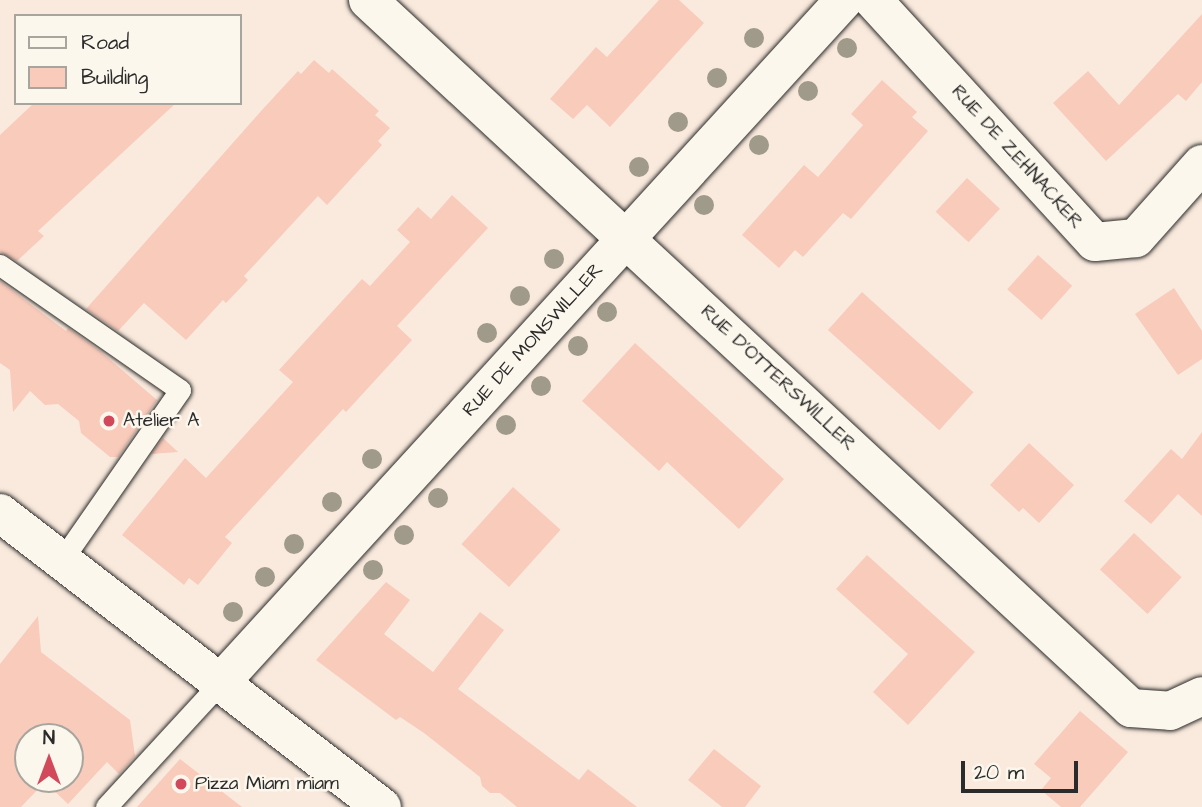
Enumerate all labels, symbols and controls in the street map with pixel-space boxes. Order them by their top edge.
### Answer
legend [14,14,242,105]
text: Road [81,28,129,57]
text: Building [81,63,148,92]
street label: RUE DE ZEHNACKER [946,80,1088,234]
street label: RUE DE MONSWILLER [458,259,608,421]
street label: RUE D'OTTERSWILLER [696,300,860,456]
place label: Atelier A [123,410,200,432]
marker: Atelier A [101,413,117,429]
north arrow [14,723,84,793]
text: N [43,725,55,752]
scale bar [964,748,1081,792]
text: 20 m [974,758,1024,787]
place label: Pizza Miam miam [195,773,339,795]
marker: Pizza Miam miam [173,776,189,792]

